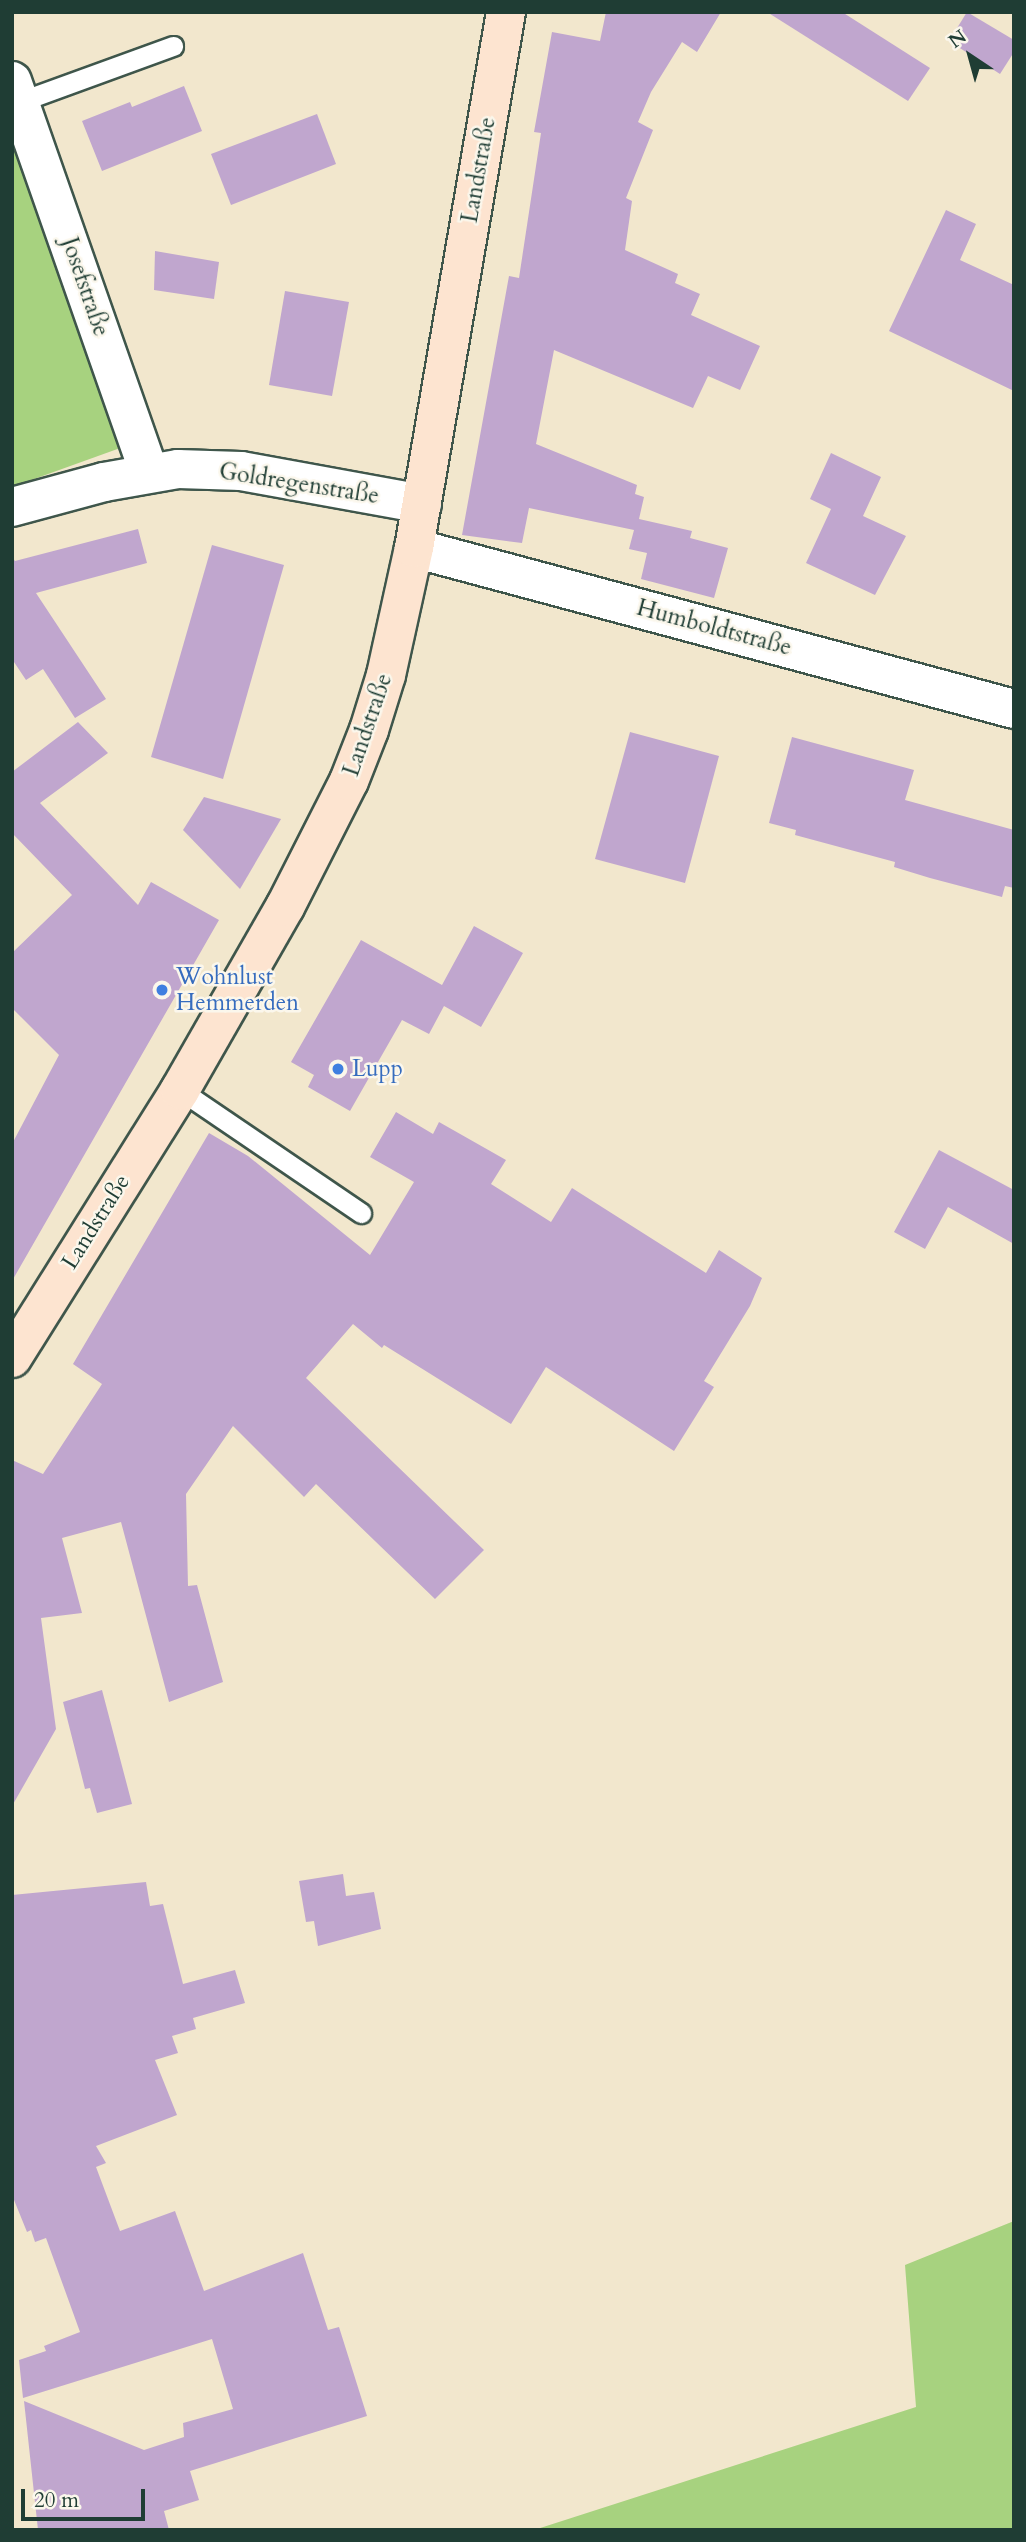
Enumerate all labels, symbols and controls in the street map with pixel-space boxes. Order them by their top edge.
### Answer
north arrow [935,21,1005,91]
text: N [943,24,972,54]
street label: Landstraße [456,115,502,225]
street label: Josefstraße [55,234,115,340]
street label: Goldregenstraße [217,458,381,510]
street label: Humboldtstraße [634,594,794,662]
street label: Landstraße [338,670,398,780]
place label: Wohnlust Hemmerden [176,963,299,1017]
marker: Wohnlust Hemmerden [154,982,170,998]
place label: Lupp [352,1055,403,1083]
marker: Lupp [330,1061,346,1077]
street label: Landstraße [56,1169,136,1275]
scale bar [24,2476,149,2520]
text: 20 m [34,2486,79,2515]

